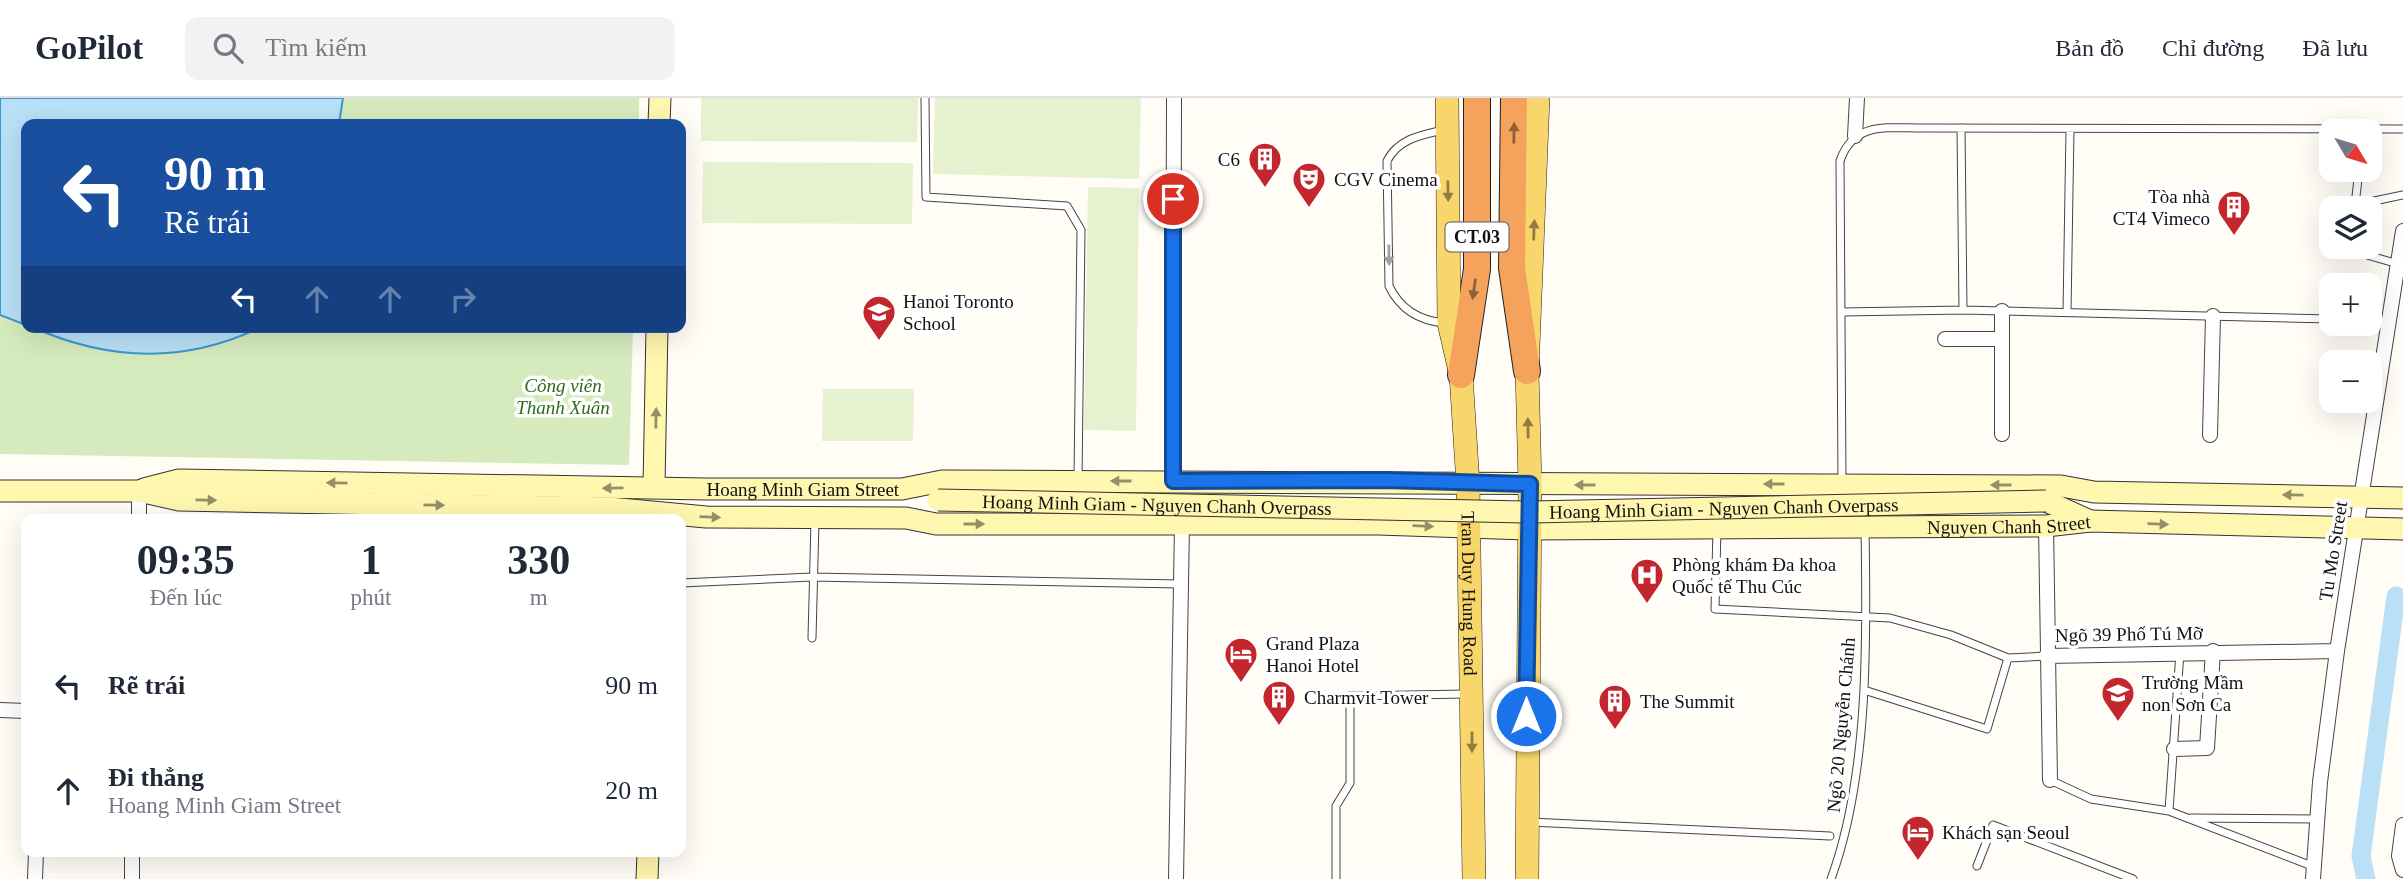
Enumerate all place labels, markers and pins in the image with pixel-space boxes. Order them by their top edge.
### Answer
building icon: C6 [1246,140,1284,189]
place label: C6 [1218,149,1240,170]
theatre icon: CGV Cinema [1290,160,1328,209]
pin [1143,169,1203,229]
place label: CGV Cinema [1334,169,1438,190]
place label: Tòa nhà CT4 Vimeco [2113,186,2211,229]
building icon: Tòa nhà CT4 Vimeco [2215,188,2253,237]
place label: Hanoi Toronto School [903,291,1014,334]
school or university icon: Hanoi Toronto School [860,293,898,342]
place label: Phòng khám Đa khoa Quốc tế Thu Cúc [1672,554,1837,597]
hospital icon: Phòng khám Đa khoa Quốc tế Thu Cúc [1628,556,1666,605]
place label: Grand Plaza Hanoi Hotel [1266,633,1360,676]
hotel icon: Grand Plaza Hanoi Hotel [1222,635,1260,684]
place label: Trường Mầm non Sơn Ca [2142,672,2244,715]
school or university icon: Trường Mầm non Sơn Ca [2099,674,2137,723]
building icon: Charmvit Tower [1260,678,1298,727]
building icon: The Summit [1596,682,1634,731]
place label: Charmvit Tower [1304,687,1429,708]
place label: The Summit [1640,691,1735,712]
hotel icon: Khách sạn Seoul [1899,813,1937,862]
place label: Khách sạn Seoul [1942,822,2070,843]

